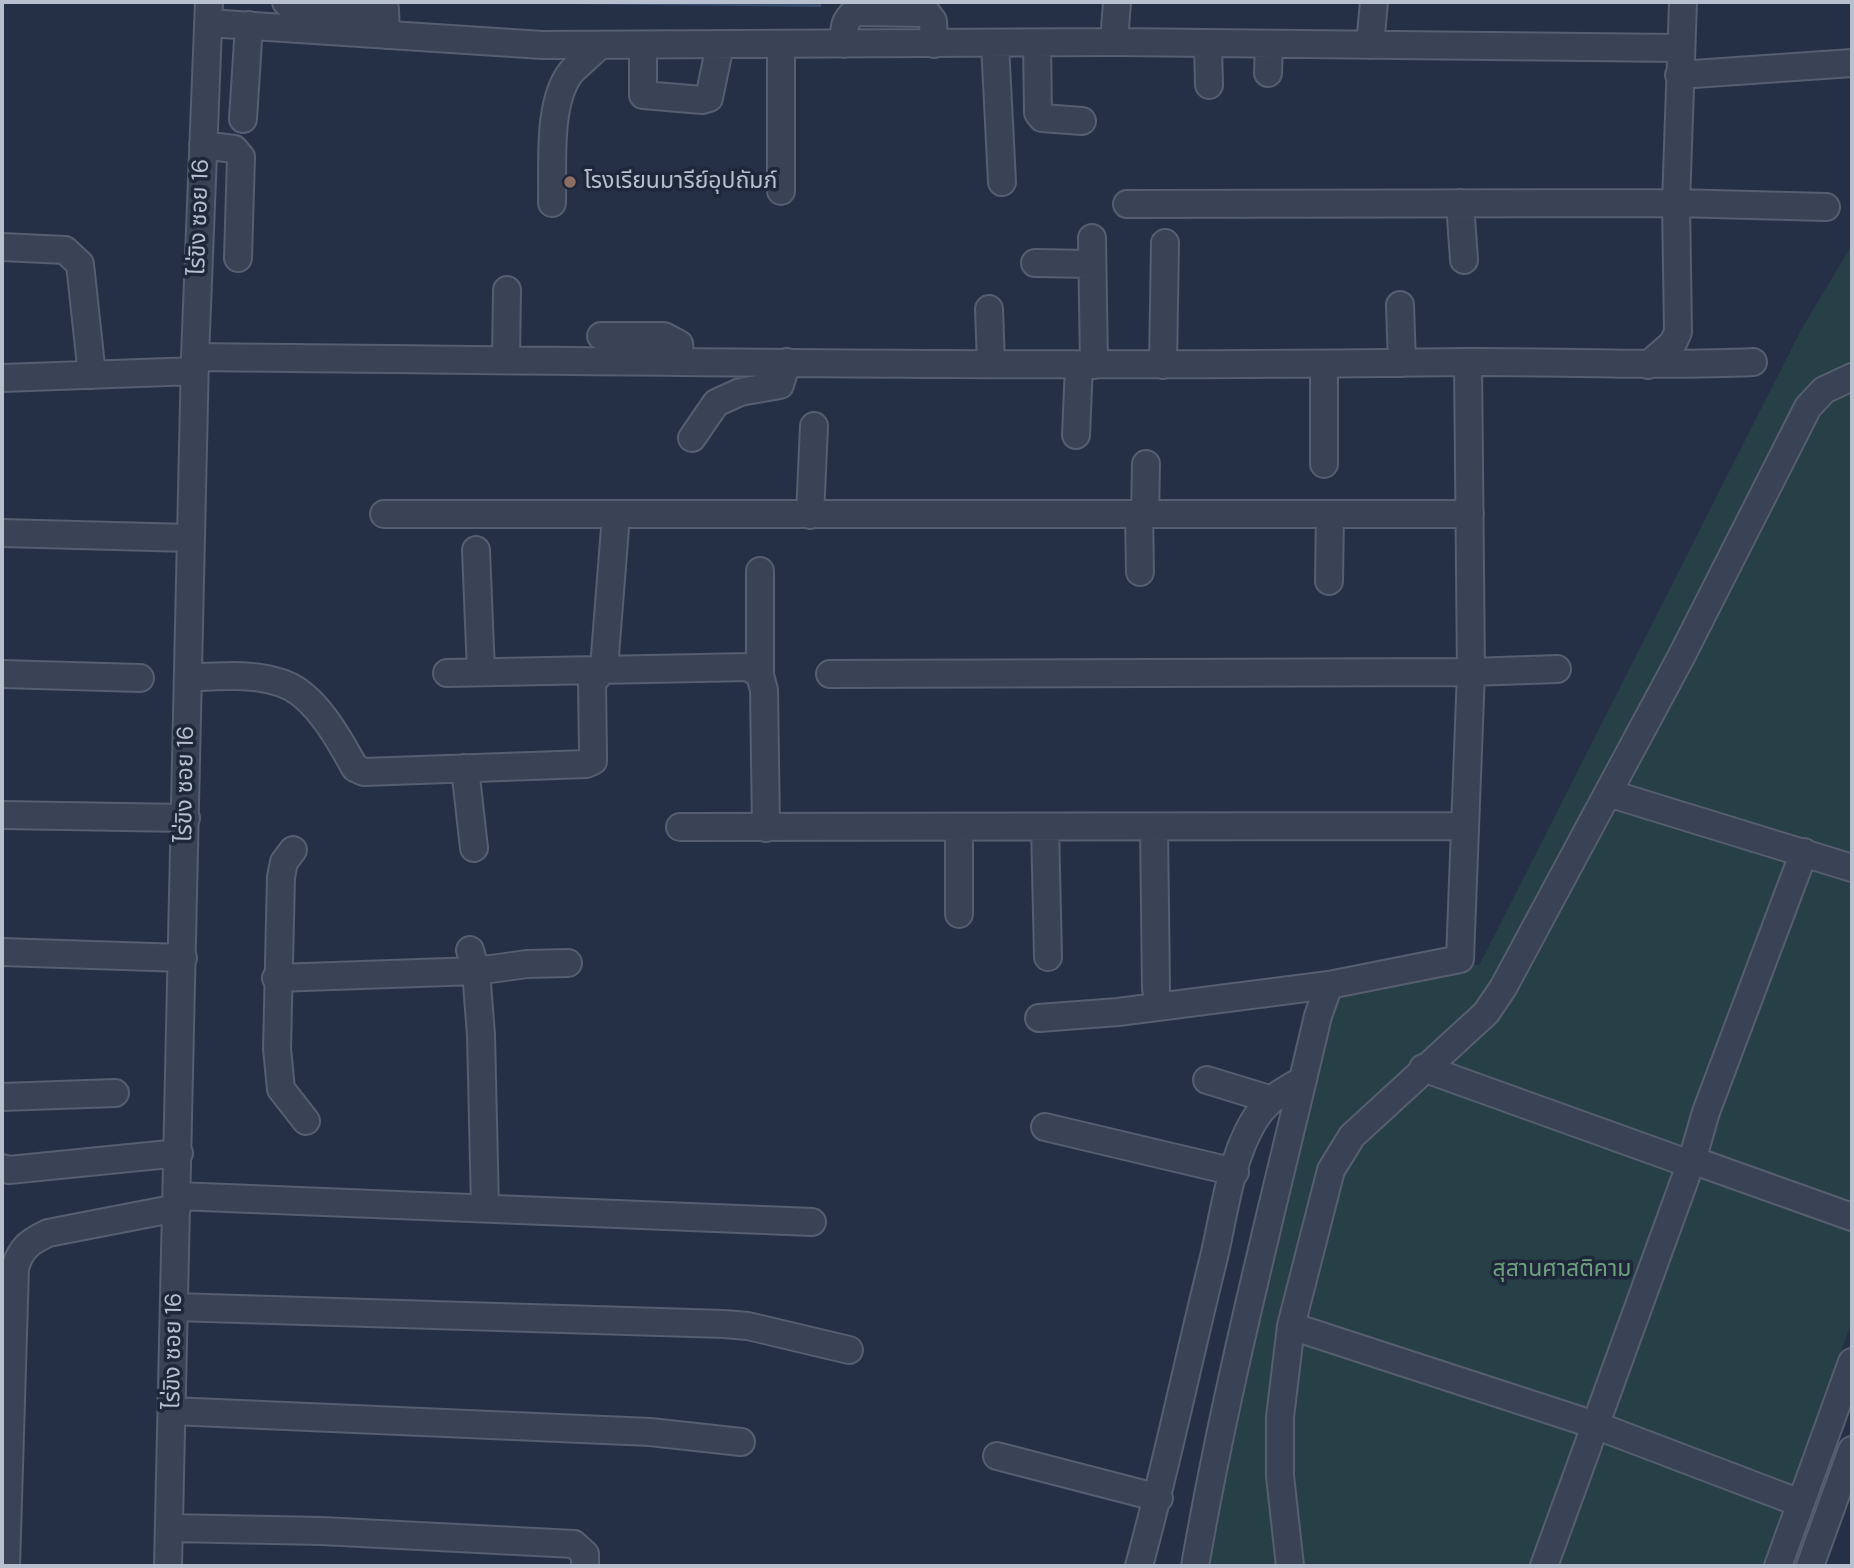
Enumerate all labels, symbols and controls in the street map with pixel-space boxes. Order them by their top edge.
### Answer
street label: ไร่ขิง ซอย 16 [184,158,216,276]
place label: โรงเรียนมารีย์อุปถัมภ์ [584,168,777,196]
marker: โรงเรียนมารีย์อุปถัมภ์ [562,174,578,190]
street label: ไร่ขิง ซอย 16 [171,726,201,842]
park label: สุสานศาสติคาม [1493,1256,1631,1284]
street label: ไร่ขิง ซอย 16 [159,1293,189,1409]

